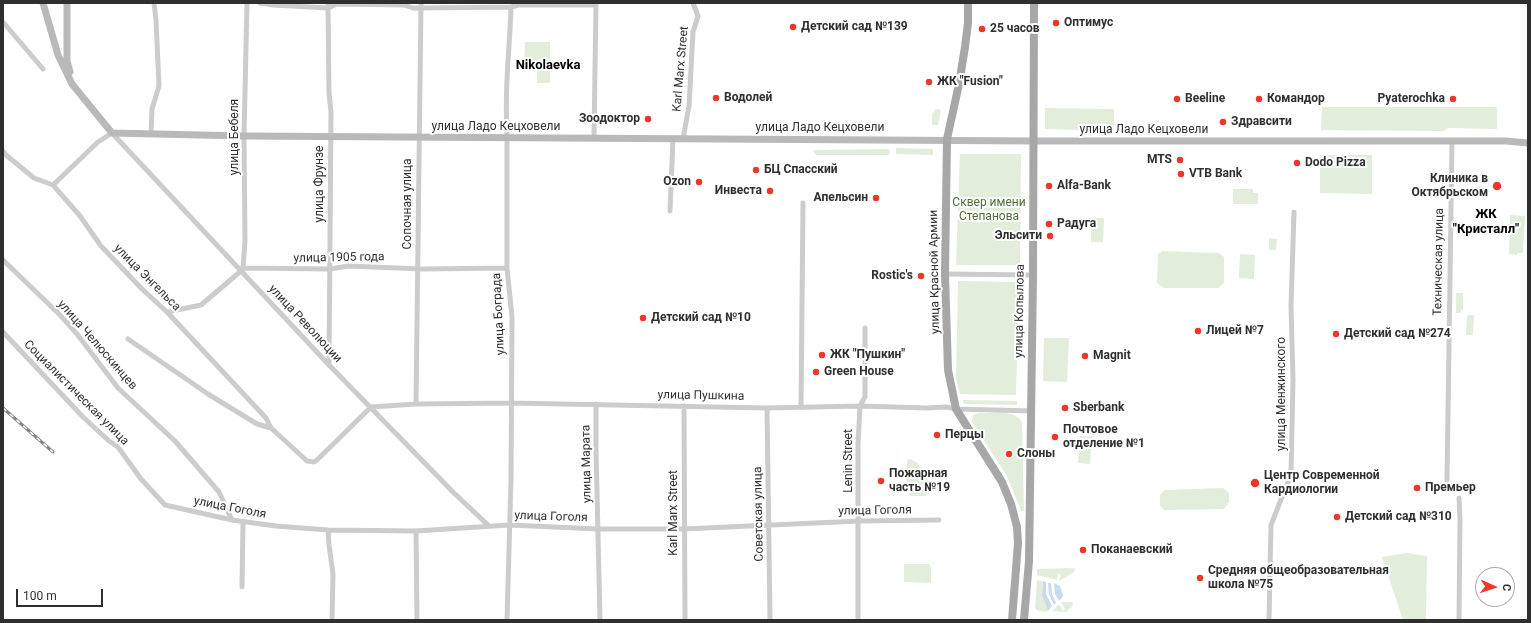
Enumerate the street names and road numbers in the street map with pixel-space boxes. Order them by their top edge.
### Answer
street label: Karl Marx Street [670,26,692,112]
street label: улица Бебеля [228,99,242,175]
street label: улица Ладо Кецховели [432,120,560,134]
street label: улица Ладо Кецховели [756,121,884,135]
street label: улица Ладо Кецховели [1080,123,1208,137]
street label: улица Фрунзе [313,146,327,222]
street label: Сопочная улица [401,159,415,249]
street label: Техническая улица [1431,208,1447,316]
street label: улица Красной Армии [927,210,943,334]
street label: улица Энгельса [111,242,183,314]
street label: улица 1905 года [293,250,385,266]
street label: улица Копылова [1012,264,1028,358]
street label: улица Бограда [490,272,508,356]
street label: улица Революции [265,282,345,366]
street label: улица Челюскинцев [54,297,140,393]
street label: Социалистическая улица [20,337,132,449]
street label: улица Менжинского [1275,337,1289,451]
street label: улица Пушкина [658,388,744,404]
street label: улица Марата [579,425,595,503]
street label: Lenin Street [842,429,856,493]
street label: Советская улица [751,466,767,562]
street label: Karl Marx Street [667,470,681,556]
street label: улица Гоголя [193,494,267,522]
street label: улица Гоголя [838,503,912,519]
street label: улица Гоголя [514,509,588,525]

